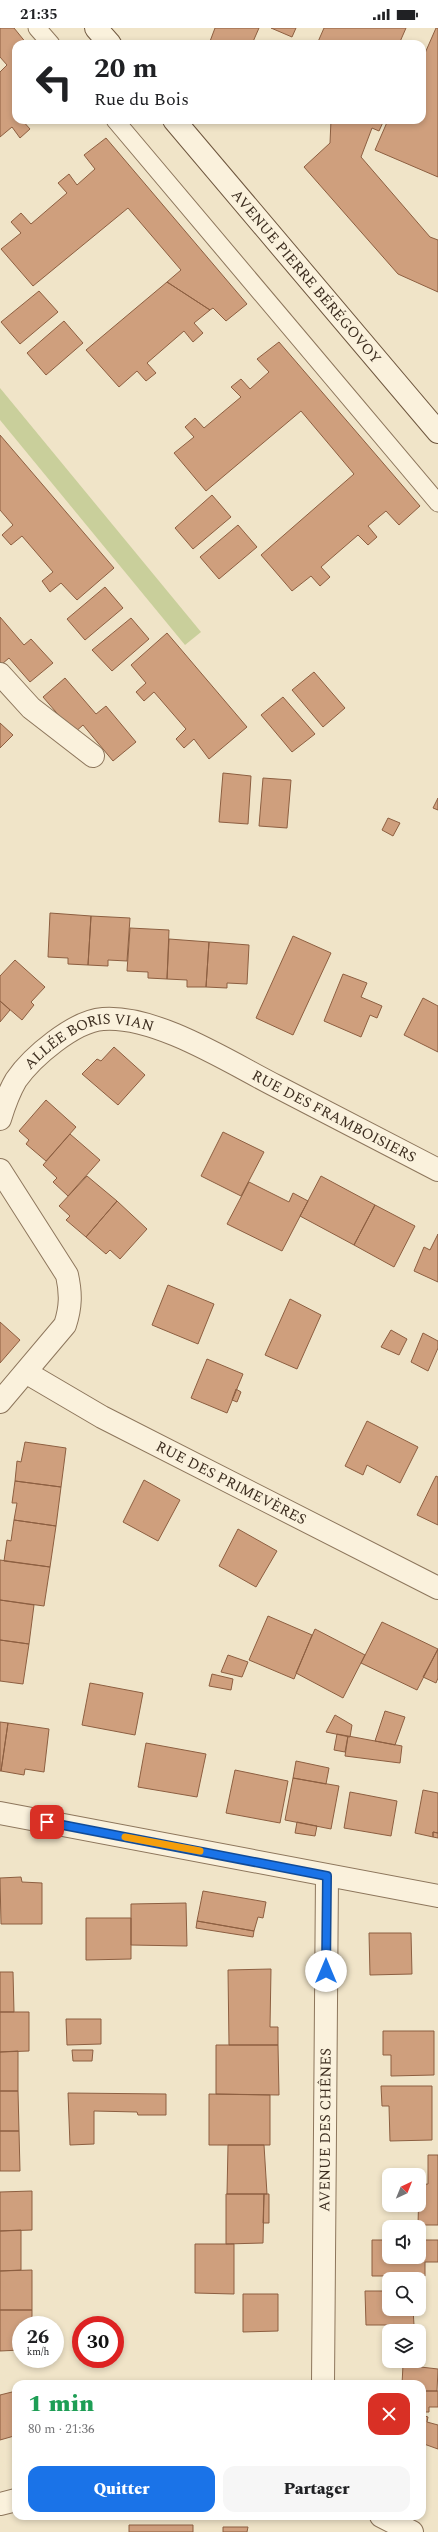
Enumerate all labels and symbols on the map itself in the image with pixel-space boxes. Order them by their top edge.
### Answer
street label: AVENUE PIERRE BÉRÉGOVOY [225,184,387,369]
street label: ALLÉE BORIS VIAN [19,1008,157,1075]
street label: RUE DES FRAMBOISIERS [247,1064,420,1169]
street label: RUE DES PRIMEVÈRES [152,1435,310,1531]
pin [30,1805,64,1839]
position arrow [305,1950,347,1992]
street label: AVENUE DES CHÊNES [313,2048,338,2212]
north arrow [382,2168,426,2212]
speed limit sign: 30 [72,2316,124,2368]

